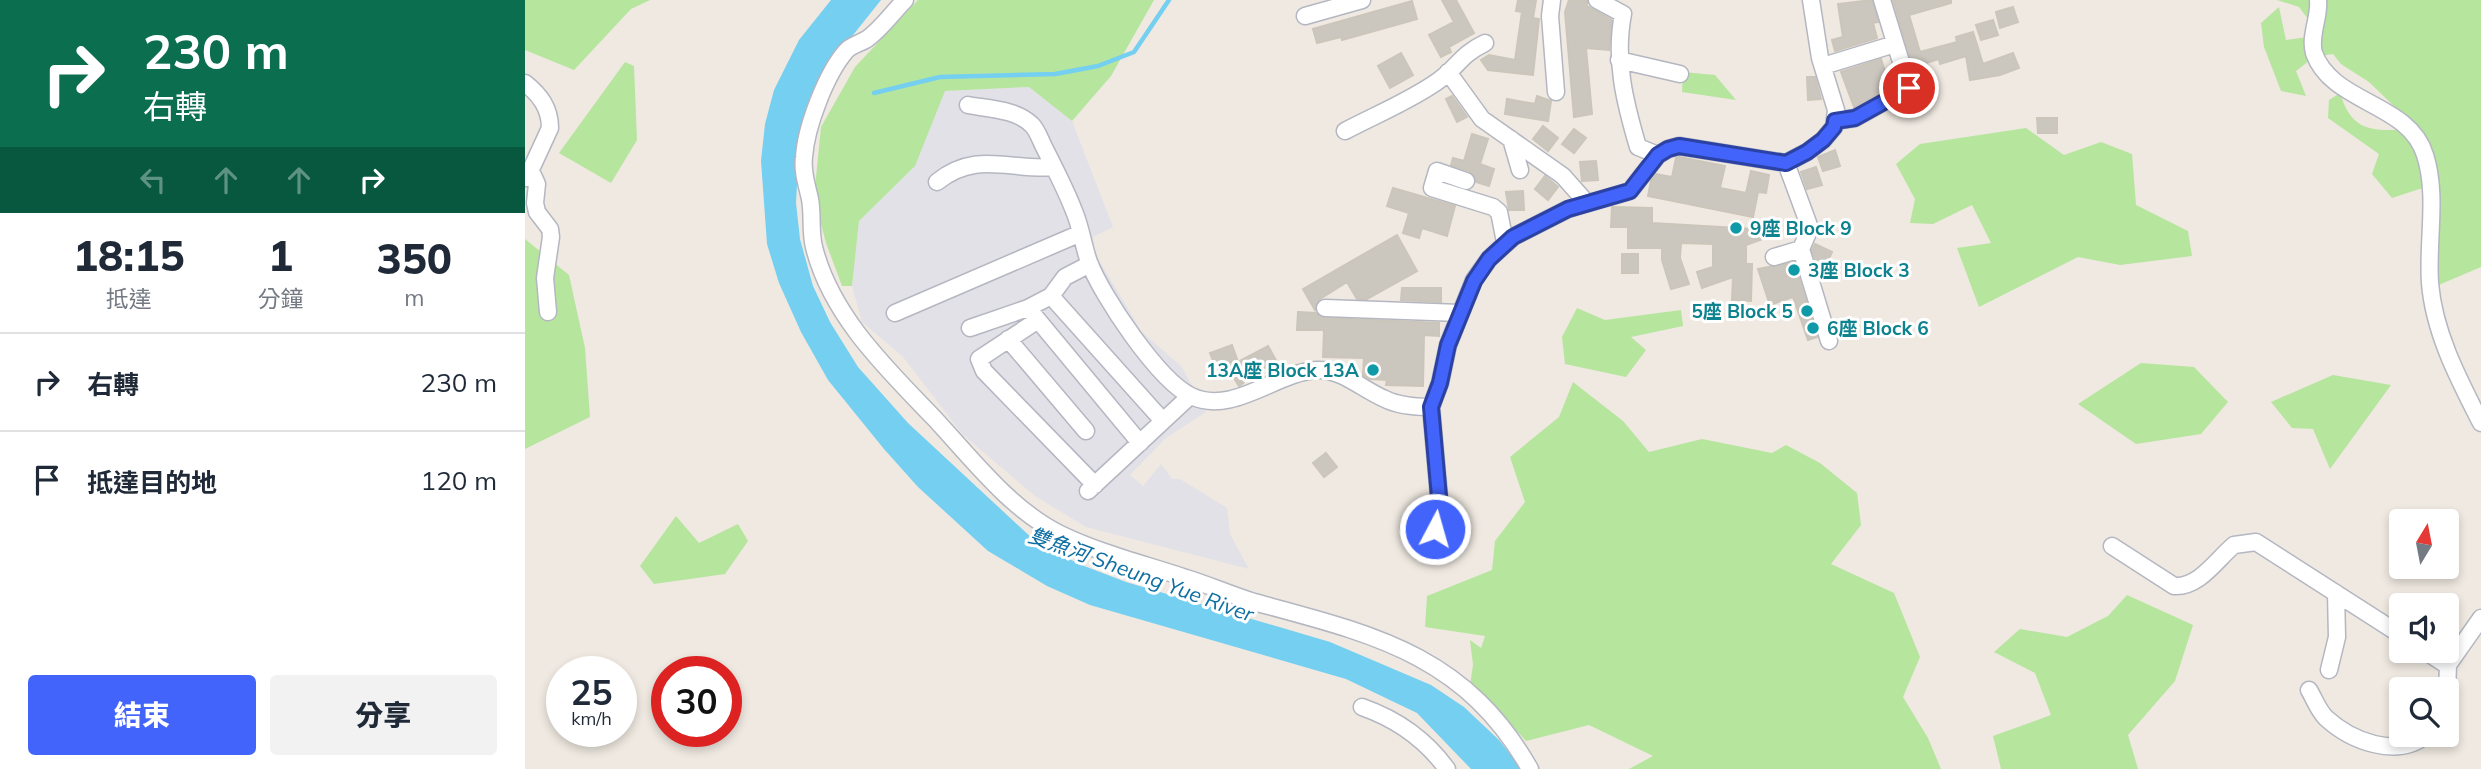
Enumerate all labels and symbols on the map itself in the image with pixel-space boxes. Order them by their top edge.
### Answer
pin [1879,58,1939,118]
place label: 9座 Block 9 [1750,216,1852,240]
marker: 9座 Block 9 [1728,220,1744,236]
place label: 3座 Block 3 [1808,258,1910,282]
marker: 3座 Block 3 [1786,262,1802,278]
place label: 5座 Block 5 [1691,299,1793,323]
marker: 5座 Block 5 [1799,303,1815,319]
place label: 6座 Block 6 [1827,316,1929,340]
marker: 6座 Block 6 [1805,320,1821,336]
place label: 13A座 Block 13A [1206,358,1360,382]
marker: 13A座 Block 13A [1365,362,1381,378]
position arrow [1398,492,1472,566]
north arrow [2389,509,2459,579]
water label: 雙魚河 Sheung Yue River [1025,521,1259,627]
speed limit sign: 30 [651,656,742,747]

